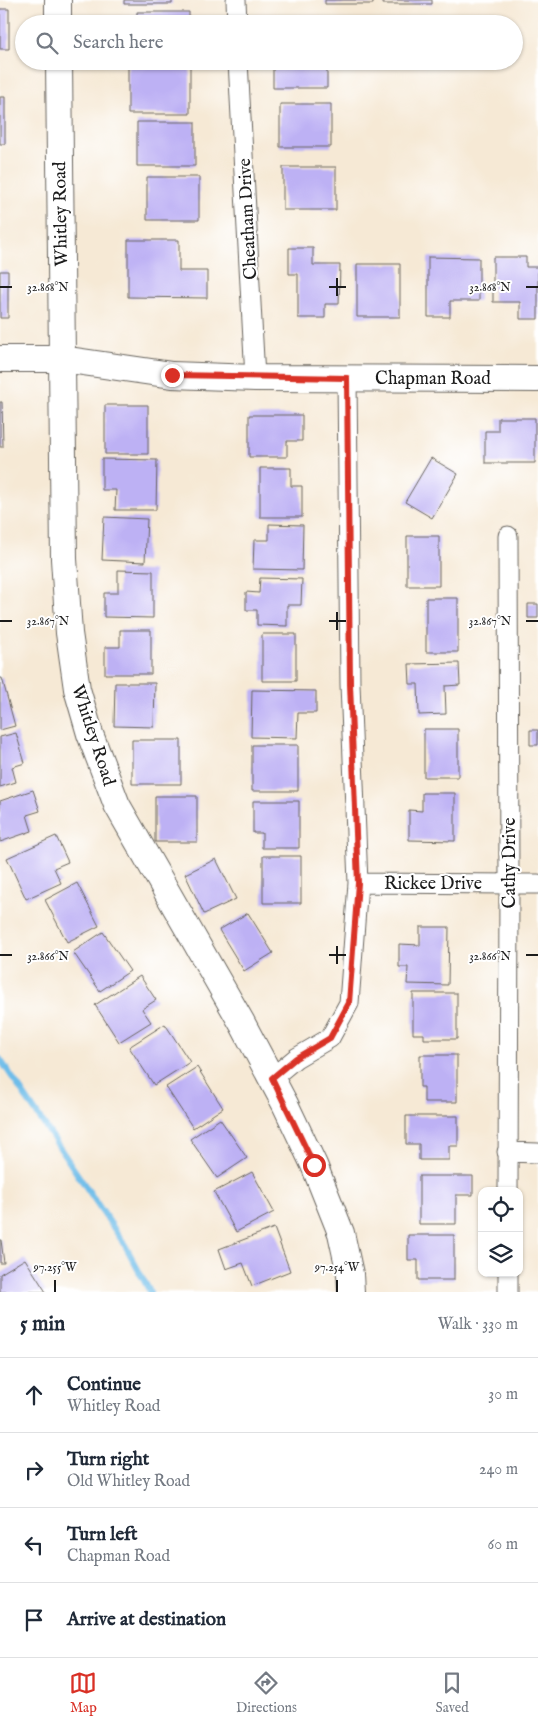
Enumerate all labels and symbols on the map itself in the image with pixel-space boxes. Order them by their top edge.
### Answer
street label: Cheatham Drive [234,158,263,280]
street label: Whitley Road [49,161,74,267]
text: 32.868°N [27,280,69,295]
text: 32.868°N [469,280,511,295]
route end [161,364,184,387]
street label: Chapman Road [375,368,491,391]
text: 32.867°N [27,614,70,629]
text: 32.867°N [469,614,512,629]
street label: Whitley Road [65,682,120,789]
street label: Cathy Drive [499,818,522,908]
street label: Rickee Drive [384,873,482,896]
text: 32.866°N [27,949,69,964]
text: 32.866°N [469,949,511,964]
route start [303,1154,326,1177]
text: 97.255°W [33,1260,77,1275]
text: 97.254°W [314,1260,360,1275]

